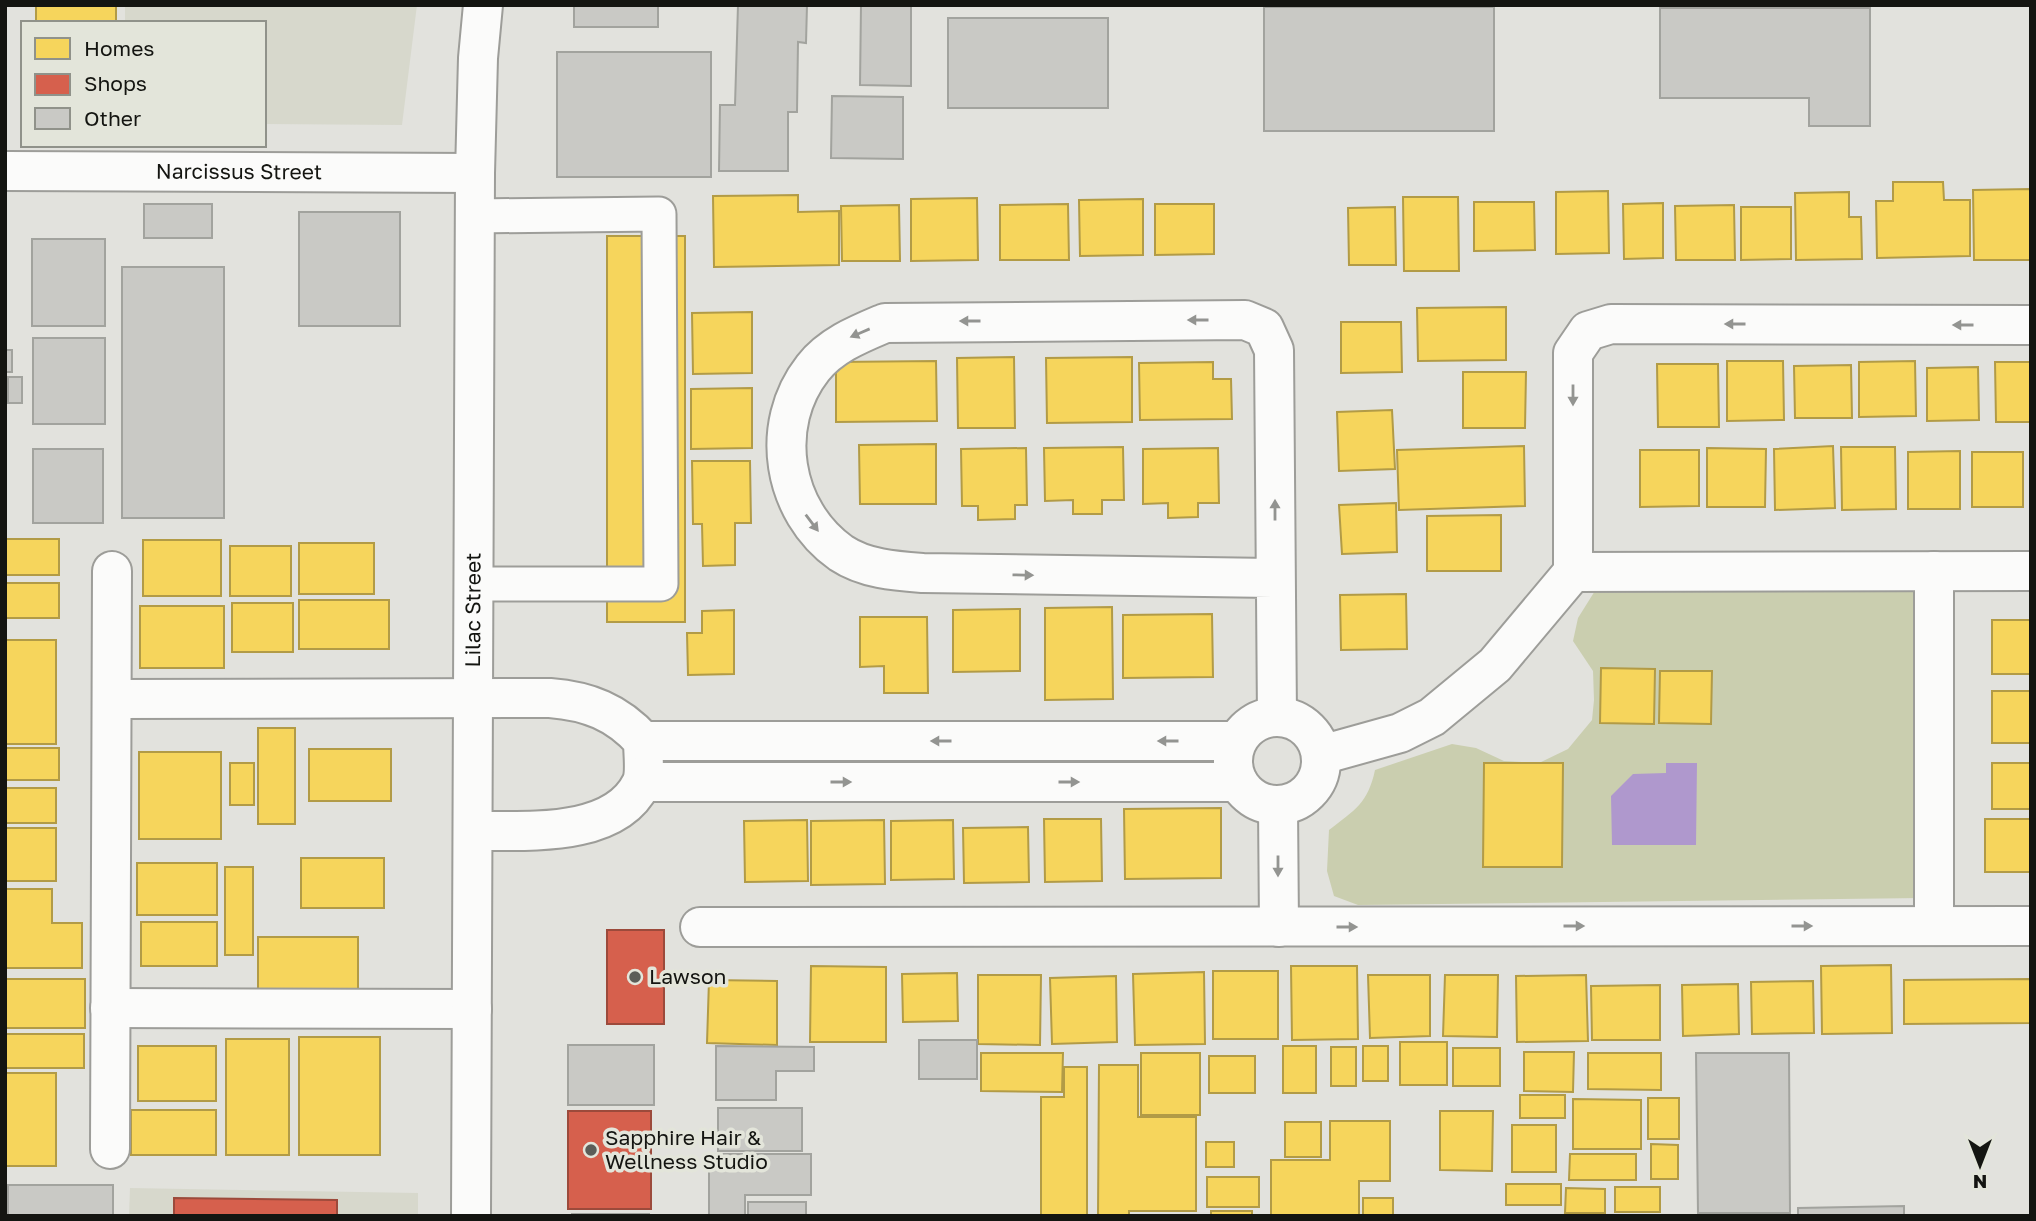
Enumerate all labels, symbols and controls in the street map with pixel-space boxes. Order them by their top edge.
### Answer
legend [21,21,266,147]
text: Homes [84,35,154,61]
text: Shops [84,70,147,96]
text: Other [84,105,141,131]
street label: Narcissus Street [156,158,322,184]
one-way arrow [1186,314,1208,326]
one-way arrow [959,315,981,327]
one-way arrow [1724,318,1746,330]
one-way arrow [1951,319,1973,331]
one-way arrow [850,328,871,339]
one-way arrow [1567,384,1579,406]
one-way arrow [1269,499,1281,521]
one-way arrow [805,514,819,532]
street label: Lilac Street [459,552,486,668]
one-way arrow [1012,569,1034,581]
one-way arrow [930,735,952,747]
one-way arrow [1157,735,1179,747]
one-way arrow [830,776,852,788]
one-way arrow [1058,776,1080,788]
one-way arrow [1272,855,1284,877]
one-way arrow [1564,920,1586,932]
one-way arrow [1791,920,1813,932]
one-way arrow [1336,921,1358,933]
place label: Lawson [649,963,727,989]
marker: Lawson [627,969,643,985]
place label: Sapphire Hair & Wellness Studio [605,1124,768,1174]
north arrow [1945,1130,2015,1200]
marker: Sapphire Hair & Wellness Studio [583,1142,599,1158]
text: N [1973,1171,1987,1194]

